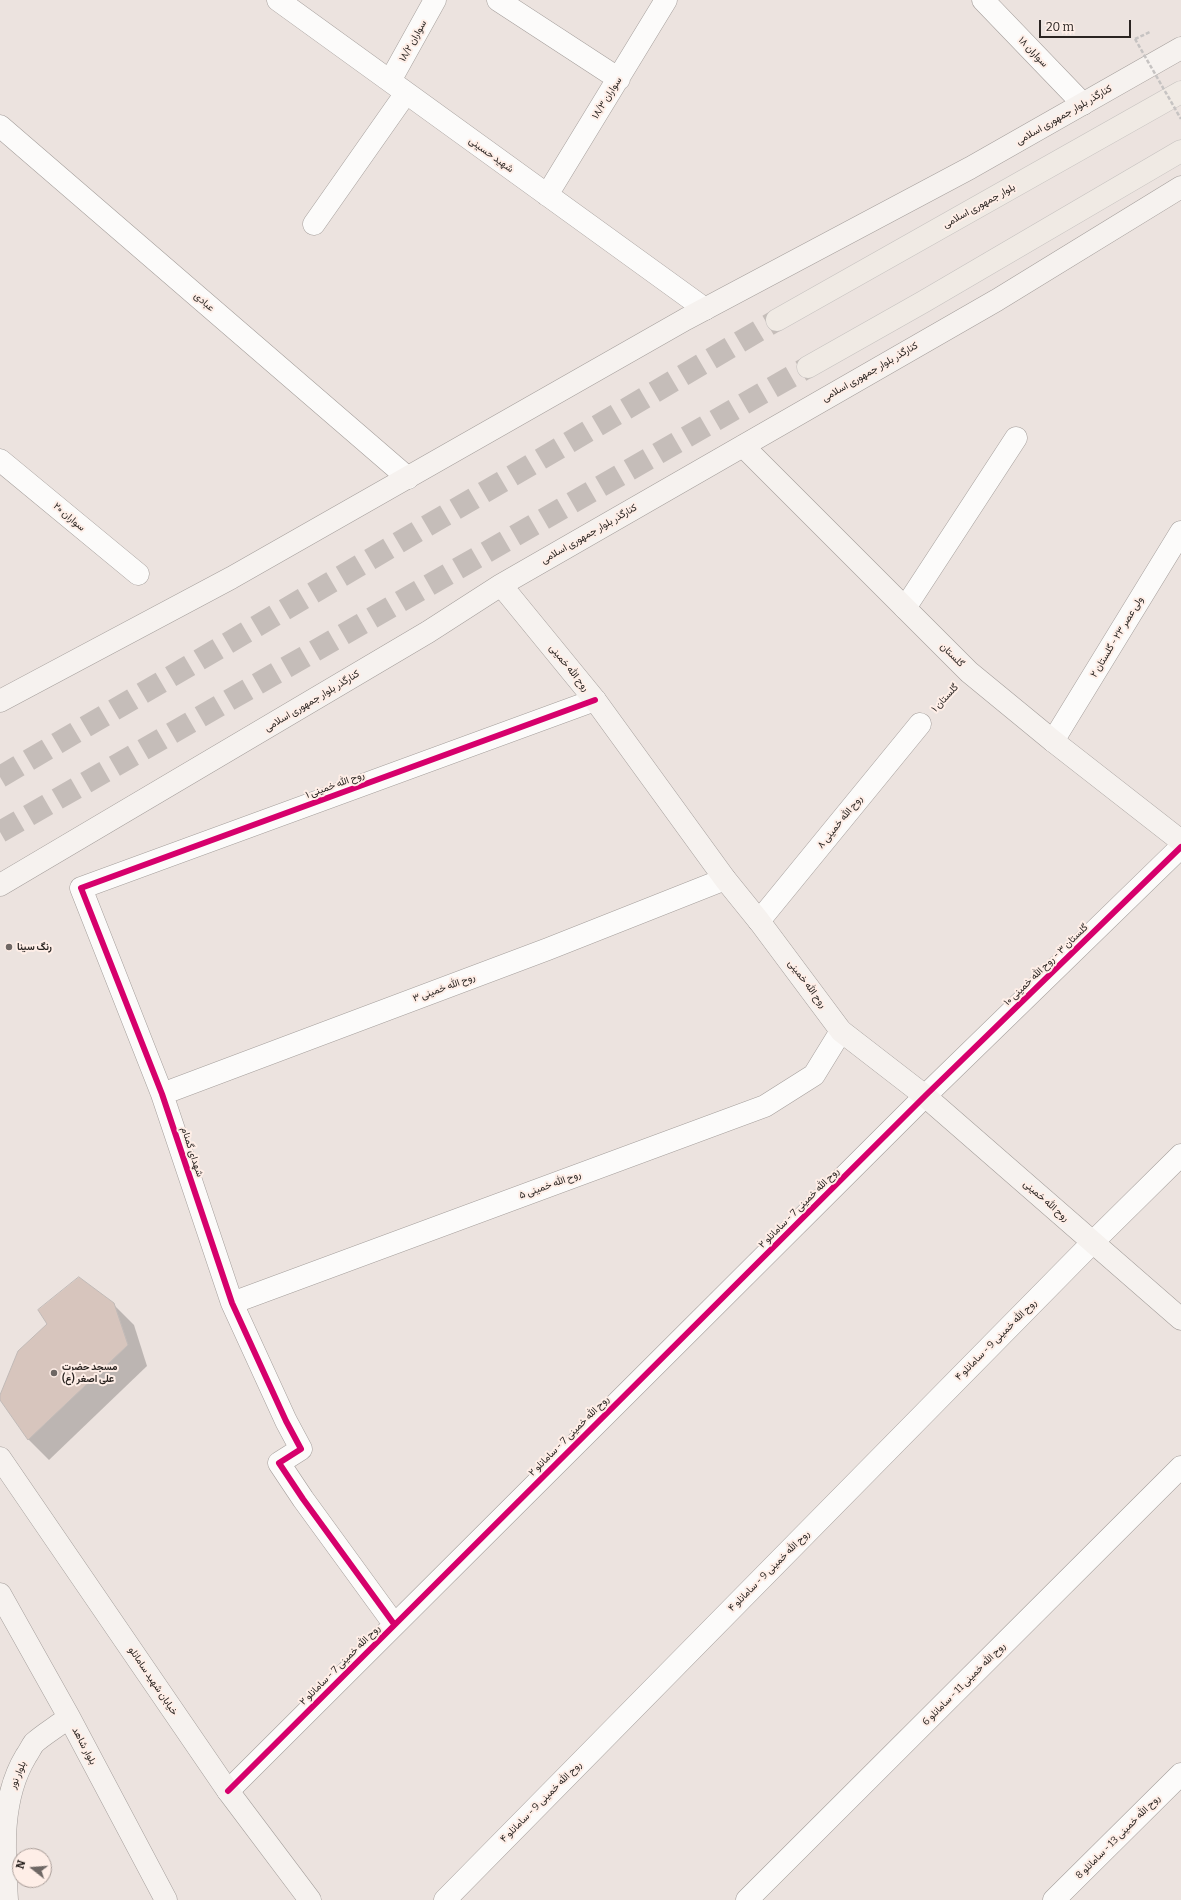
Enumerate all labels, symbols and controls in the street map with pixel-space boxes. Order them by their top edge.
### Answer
scale bar [1041,12,1133,38]
street label: سواران ۱۸/۲ [397,18,429,64]
text: 20 m [1046,20,1074,34]
street label: سواران ۱۸ [1016,34,1050,70]
street label: سواران ۱۸/۳ [589,75,625,121]
street label: کنارگذر بلوار جمهوری اسلامی [1014,83,1114,147]
street label: شهید حسینی [466,135,516,175]
street label: بلوار جمهوری اسلامی [941,181,1017,231]
street label: عبادی [191,290,217,314]
street label: کنارگذر بلوار جمهوری اسلامی [820,340,920,404]
street label: سواران ۲۰ [51,500,87,534]
street label: کنارگذر بلوار جمهوری اسلامی [539,502,639,566]
street label: ولی عصر ۲۳ - گلستان ۲ [1088,594,1146,680]
street label: گلستان [937,640,967,670]
street label: روح الله خمینی [546,642,592,694]
street label: کنارگذر بلوار جمهوری اسلامی [262,668,362,734]
street label: گلستان ۱ [929,681,961,715]
street label: روح الله خمینی ۱ [304,769,366,801]
street label: روح الله خمینی ۸ [815,793,865,851]
street label: گلستان ۳ - روح الله خمینی ۱۰ [1001,922,1091,1008]
place label: رنگ سینا [17,941,52,953]
marker: رنگ سینا [4,942,14,952]
street label: روح الله خمینی [785,958,829,1010]
street label: روح الله خمینی ۳ [411,971,477,1005]
street label: شهدای گمنام [178,1126,206,1178]
street label: روح الله خمینی 7 - سامانلو ۲ [756,1165,842,1251]
street label: روح الله خمینی ۵ [517,1168,583,1202]
street label: روح الله خمینی [1021,1178,1071,1224]
street label: روح الله خمینی 9 - سامانلو ۴ [953,1297,1039,1383]
place label: مسجد حضرت علی اصغر (ع) [62,1361,117,1384]
marker: مسجد حضرت علی اصغر (ع) [49,1368,59,1378]
street label: روح الله خمینی 7 - سامانلو ۲ [526,1393,612,1479]
street label: روح الله خمینی 9 - سامانلو ۴ [726,1528,812,1614]
street label: روح الله خمینی 7 - سامانلو ۲ [297,1622,383,1708]
street label: روح الله خمینی 11 - سامانلو 6 [920,1640,1008,1728]
street label: خیابان شهید سامانلو [126,1644,180,1718]
street label: بلوار شاهد [69,1725,99,1767]
street label: بلوار نور [7,1759,29,1791]
street label: روح الله خمینی 9 - سامانلو ۴ [498,1759,584,1845]
street label: روح الله خمینی 13 - سامانلو 8 [1073,1792,1163,1882]
north arrow [12,1848,52,1888]
text: N [14,1859,28,1871]

